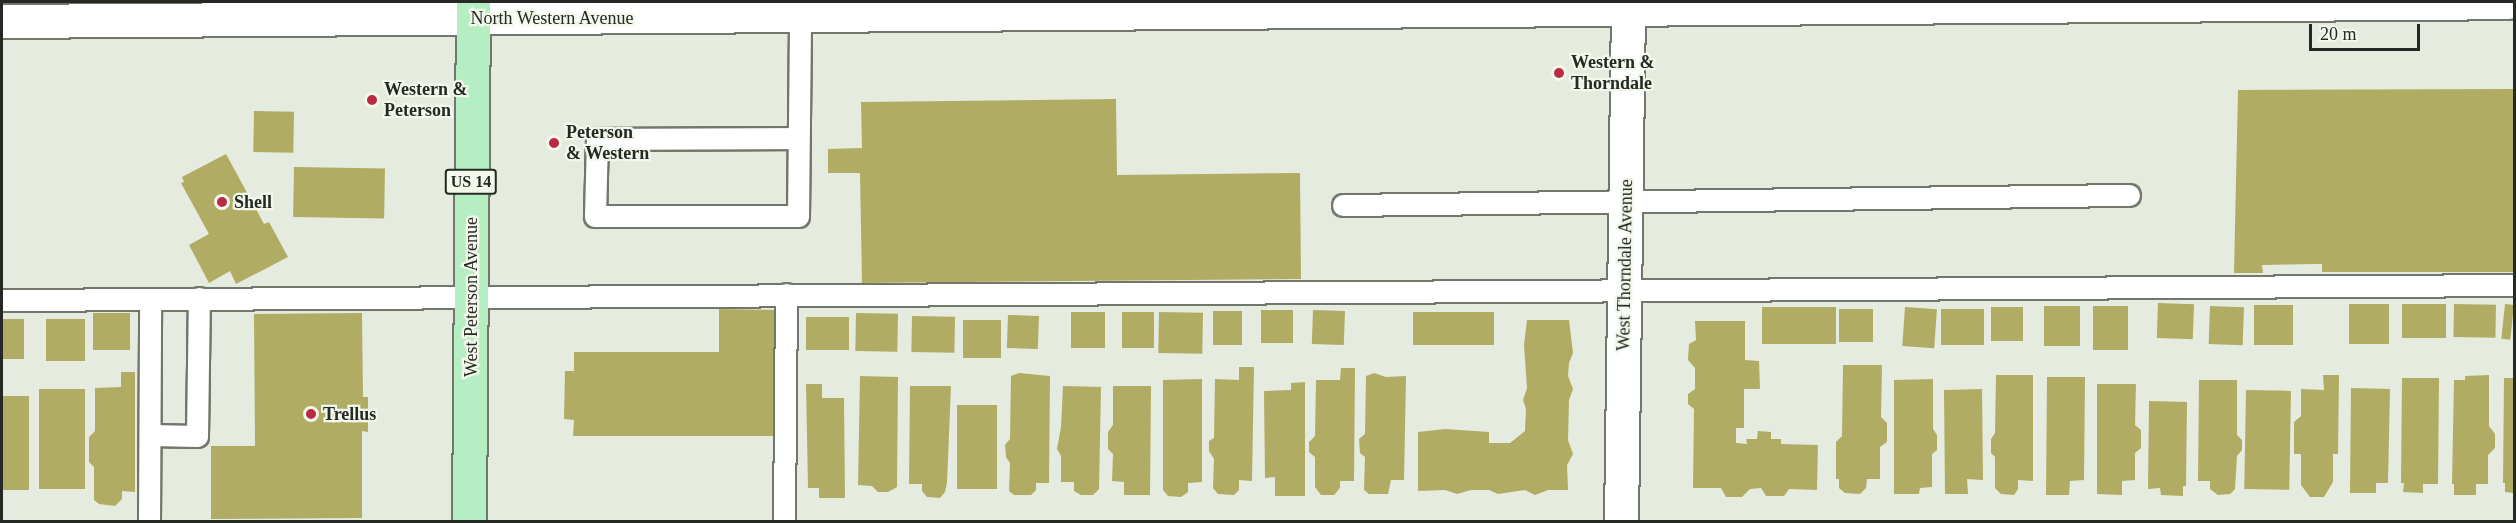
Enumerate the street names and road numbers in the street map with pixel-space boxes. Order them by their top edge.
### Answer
street label: North Western Avenue [470,7,634,29]
road number: US 14 [444,169,498,195]
street label: West Thorndale Avenue [1613,178,1637,352]
street label: West Peterson Avenue [460,216,482,378]

